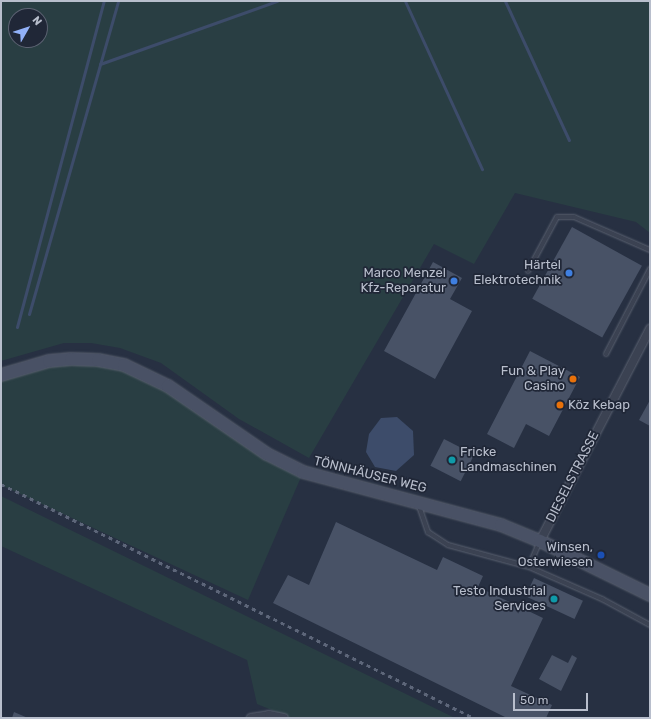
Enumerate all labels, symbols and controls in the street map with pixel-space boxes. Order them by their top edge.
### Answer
north arrow [8,8,48,48]
text: N [29,14,44,28]
place label: Härtel Elektrotechnik [473,258,561,289]
place label: Marco Menzel Kfz-Reparatur [361,266,446,297]
marker: Härtel Elektrotechnik [564,268,574,278]
marker: Marco Menzel Kfz-Reparatur [449,276,459,286]
place label: Fun & Play Casino [501,364,565,395]
marker: Fun & Play Casino [568,374,578,384]
place label: Köz Kebap [568,397,630,413]
marker: Köz Kebap [555,400,565,410]
street label: DIESELSTRASSE [543,429,603,525]
place label: Fricke Landmaschinen [460,445,557,476]
street label: TÖNNHÄUSER WEG [312,453,428,497]
marker: Fricke Landmaschinen [447,455,457,465]
place label: Winsen, Osterwiesen [518,540,593,571]
marker: Winsen, Osterwiesen [596,550,606,560]
place label: Testo Industrial Services [453,584,546,615]
marker: Testo Industrial Services [549,594,559,604]
scale bar [515,685,590,711]
text: 50 m [520,693,548,707]

